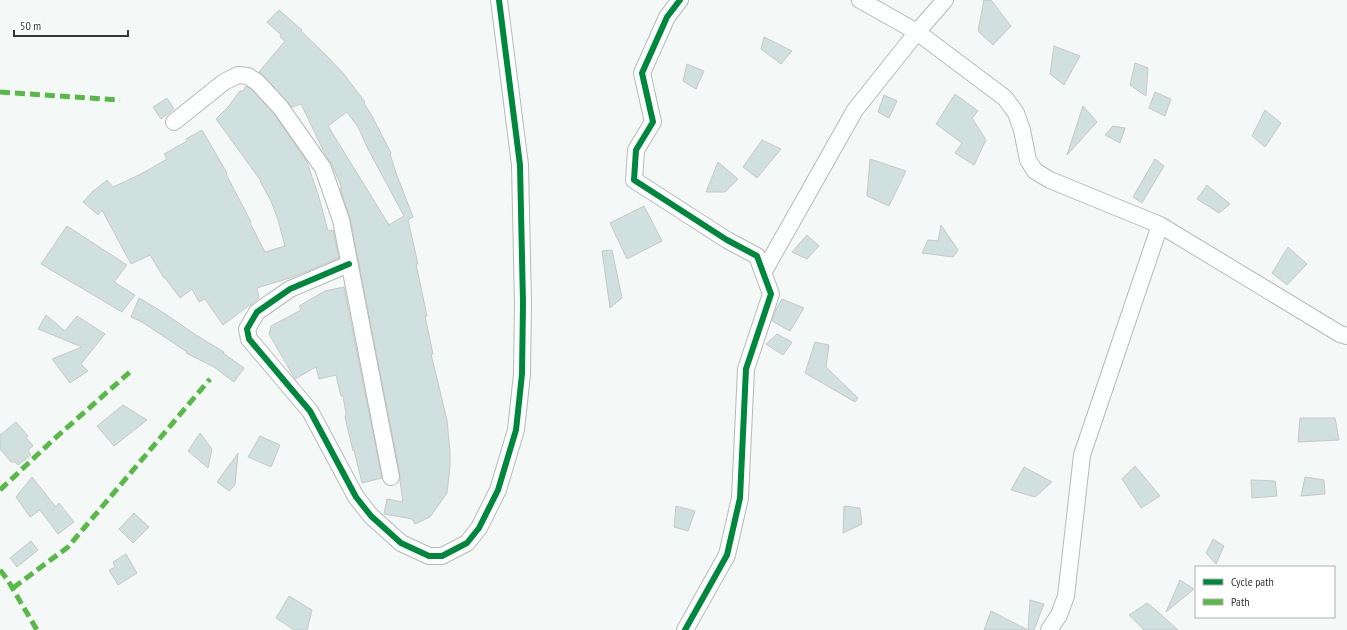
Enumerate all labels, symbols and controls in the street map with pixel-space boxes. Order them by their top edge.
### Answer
scale bar [14,12,128,38]
text: 50 m [20,18,41,33]
legend [1195,566,1335,618]
text: Cycle path [1231,574,1274,589]
text: Path [1231,594,1249,609]

